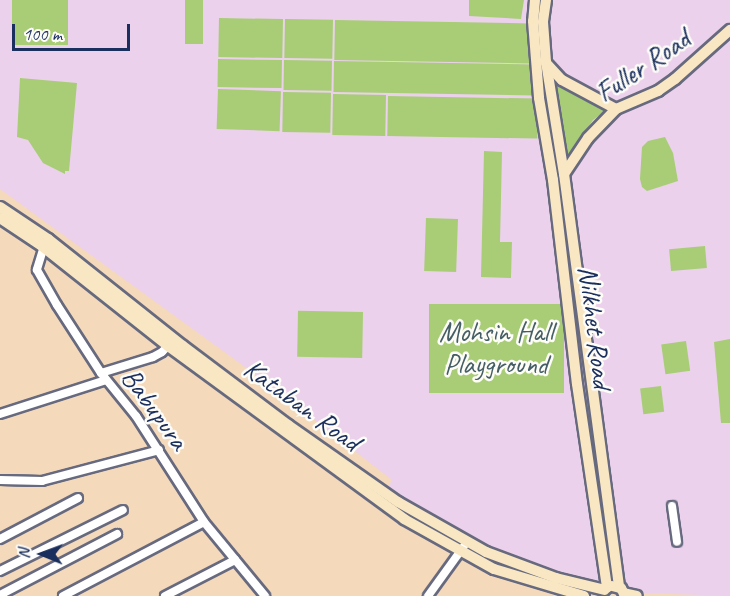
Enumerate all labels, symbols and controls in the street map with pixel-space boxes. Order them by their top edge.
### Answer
scale bar [15,12,134,50]
text: 100 m [23,23,62,45]
street label: Fuller Road [590,23,696,109]
street label: Nilkhet Road [571,264,619,390]
park label: Mohsin Hall Playground [439,315,553,381]
street label: Kataban Road [237,352,367,458]
street label: Babupura [114,362,196,456]
north arrow [12,524,72,584]
text: N [14,549,34,559]

